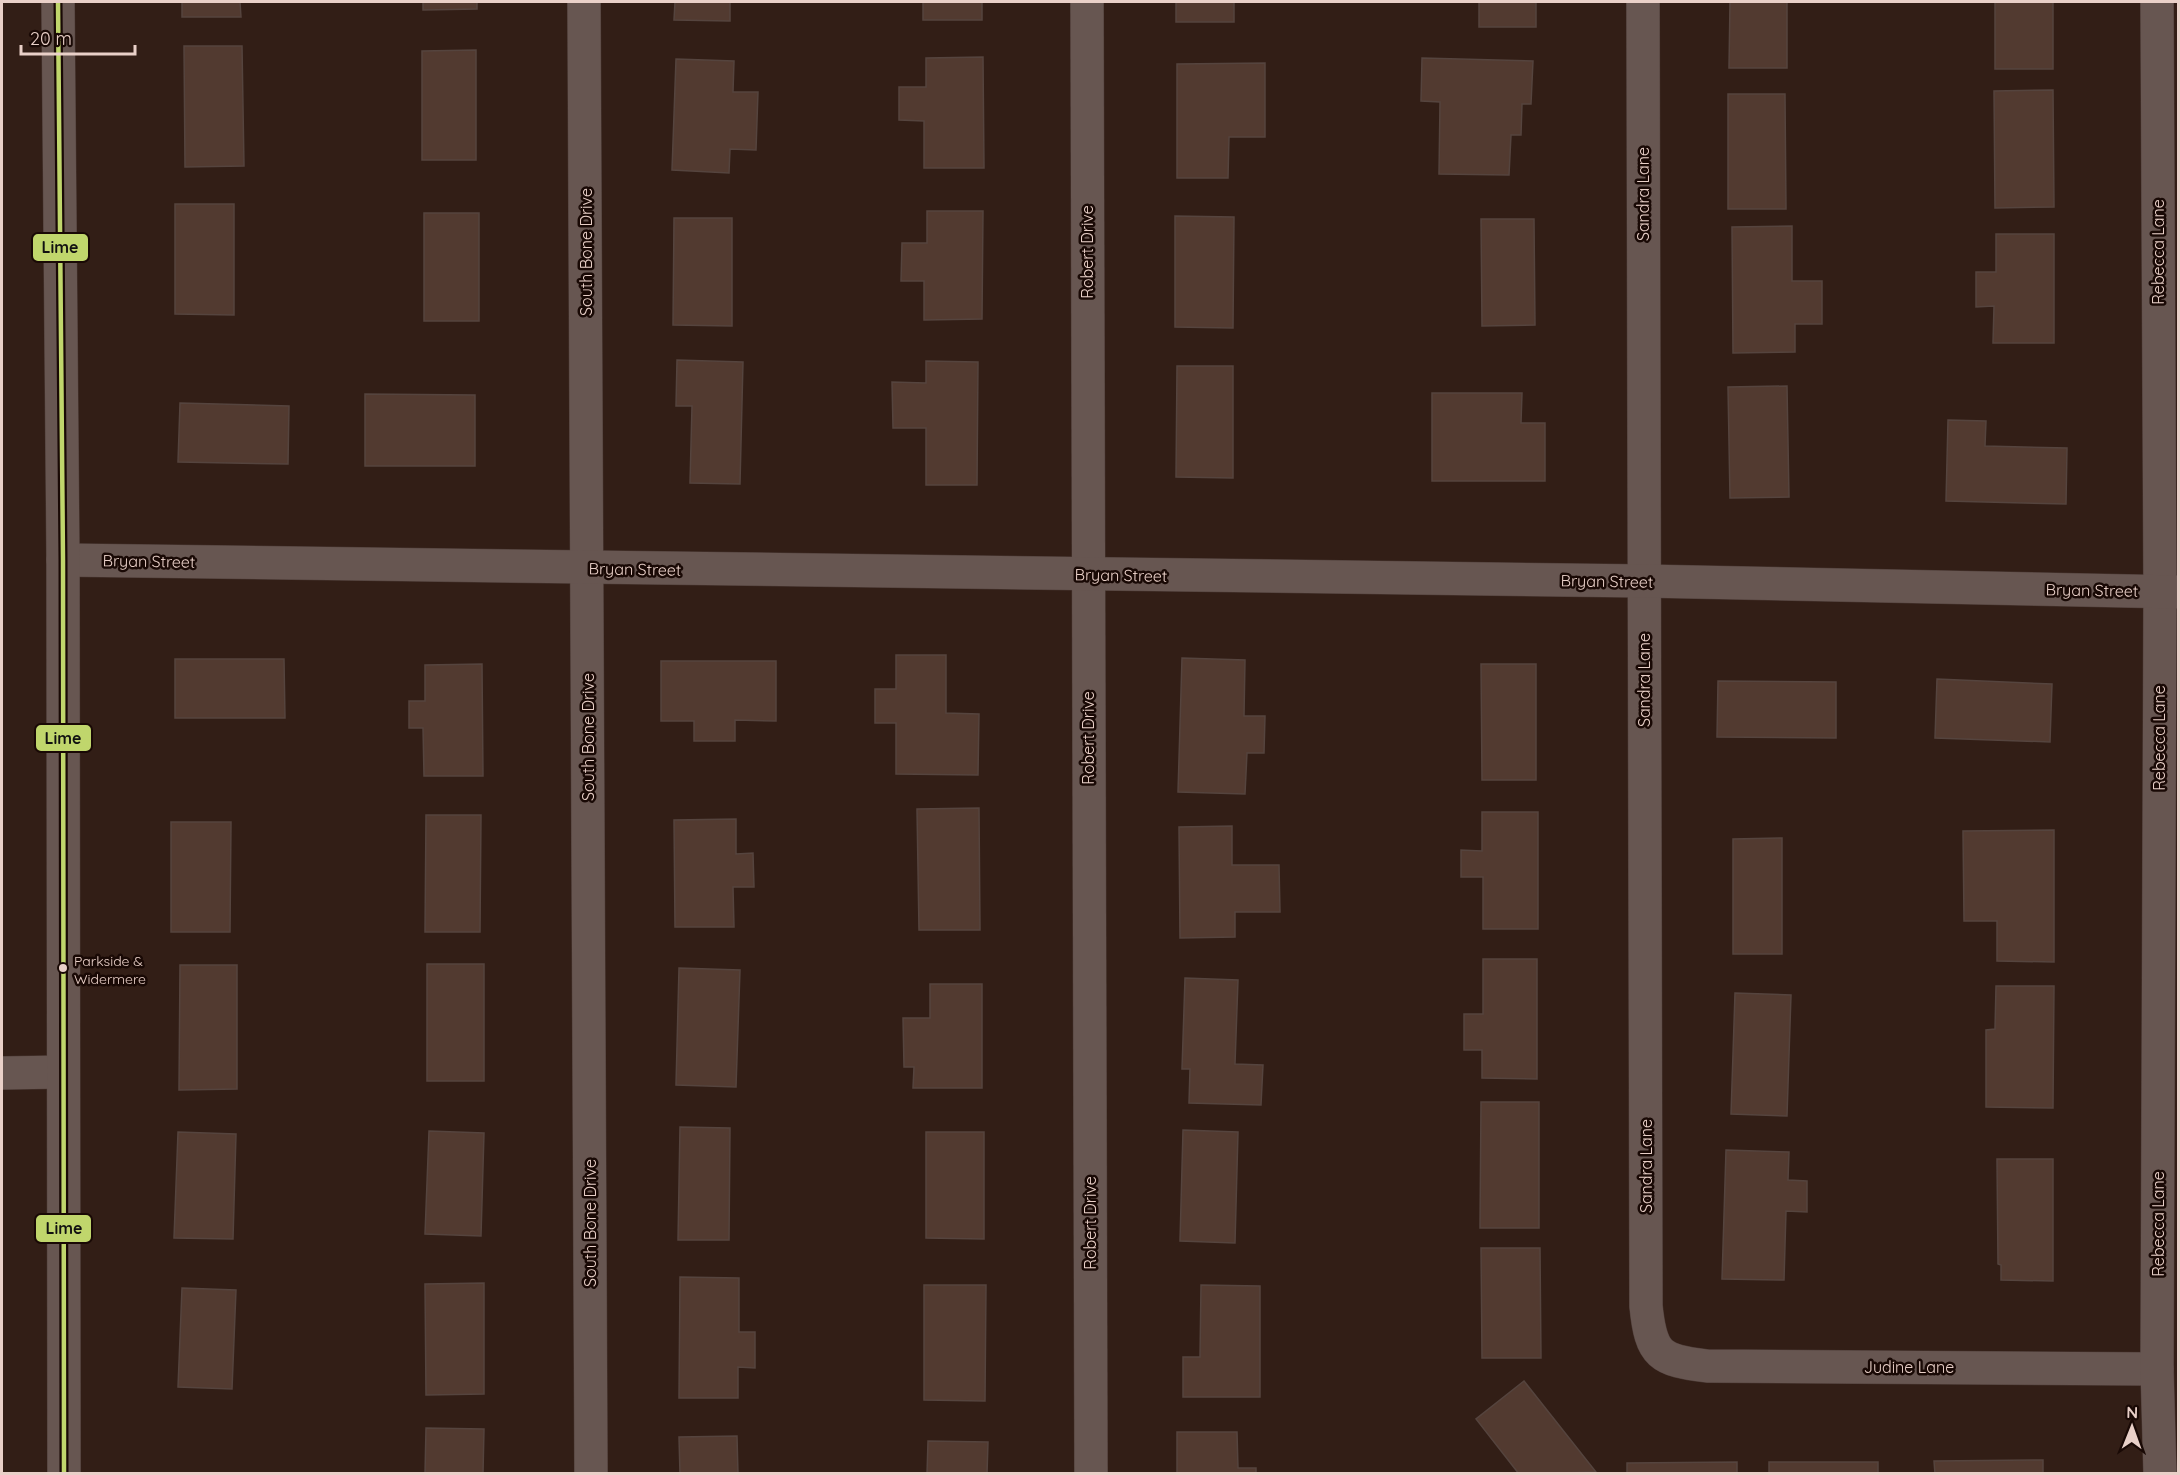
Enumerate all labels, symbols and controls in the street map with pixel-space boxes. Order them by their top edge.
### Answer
scale bar [21,18,135,56]
text: 20 m [30,27,72,50]
street label: Sandra Lane [1633,147,1653,241]
street label: South Bone Drive [576,188,596,316]
street label: Rebecca Lane [2148,199,2168,305]
street label: Robert Drive [1077,205,1097,299]
line badge: Lime [32,233,89,262]
text: Lime [42,237,78,257]
street label: Bryan Street [102,550,196,572]
street label: Bryan Street [588,558,682,580]
street label: Bryan Street [1074,564,1168,586]
street label: Bryan Street [1560,570,1654,592]
street label: Bryan Street [2045,579,2139,601]
street label: Sandra Lane [1634,633,1654,727]
street label: South Bone Drive [578,673,598,801]
street label: Rebecca Lane [2149,685,2169,791]
street label: Robert Drive [1078,691,1098,785]
line badge: Lime [35,724,92,752]
text: Lime [45,728,81,748]
place label: Parkside & Widermere [74,952,146,988]
marker: Parkside & Widermere [57,962,69,974]
street label: Sandra Lane [1636,1119,1656,1213]
street label: South Bone Drive [580,1159,600,1287]
street label: Rebecca Lane [2148,1171,2168,1277]
street label: Robert Drive [1080,1176,1100,1270]
line badge: Lime [35,1214,92,1243]
text: Lime [46,1218,82,1238]
street label: Judine Lane [1864,1357,1954,1377]
north arrow [2102,1397,2162,1457]
text: N [2126,1402,2138,1422]

